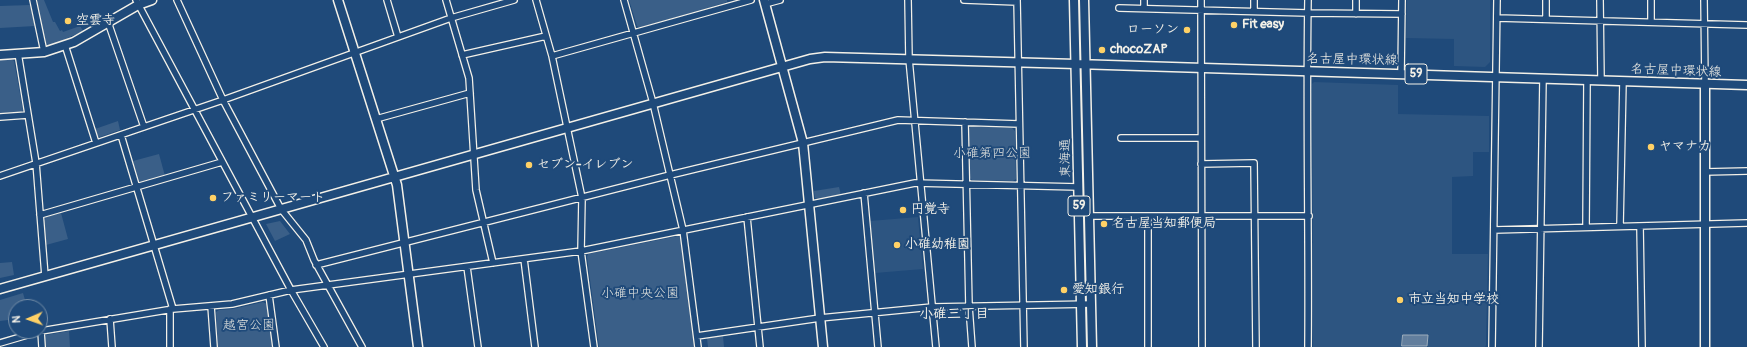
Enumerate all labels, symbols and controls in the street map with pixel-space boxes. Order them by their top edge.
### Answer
place label: 空雲寺 [76,13,115,29]
marker: 空雲寺 [63,16,73,26]
place label: Fit easy [1242,17,1284,33]
marker: Fit easy [1229,20,1239,30]
place label: ローソン [1127,22,1179,38]
marker: ローソン [1182,25,1192,35]
place label: chocoZAP [1110,42,1168,58]
marker: chocoZAP [1097,45,1107,55]
street label: 名古屋中環状線 [1306,51,1398,69]
street label: 名古屋中環状線 [1630,62,1722,80]
road number: 59 [1405,64,1427,84]
street label: 東海通 [1058,138,1074,178]
place label: ヤマナカ [1659,139,1711,155]
marker: ヤマナカ [1646,142,1656,152]
park label: 小碓第四公園 [953,146,1031,162]
place label: セブン-イレブン [537,157,634,173]
marker: セブン-イレブン [524,160,534,170]
place label: ファミリーマート [221,190,325,206]
marker: ファミリーマート [208,193,218,203]
road number: 59 [1068,196,1090,216]
place label: 円覚寺 [911,202,950,218]
marker: 円覚寺 [898,205,908,215]
place label: 名古屋当知郵便局 [1112,216,1216,232]
marker: 名古屋当知郵便局 [1099,219,1109,229]
place label: 小碓幼稚園 [905,237,970,253]
marker: 小碓幼稚園 [892,240,902,250]
place label: 愛知銀行 [1072,282,1124,298]
marker: 愛知銀行 [1059,285,1069,295]
park label: 小碓中央公園 [601,286,679,302]
place label: 市立当知中学校 [1408,292,1499,308]
marker: 市立当知中学校 [1395,295,1405,305]
north arrow [8,299,48,339]
district label: 小碓三丁目 [919,306,989,322]
text: N [10,315,23,323]
park label: 越宮公園 [223,318,275,334]

